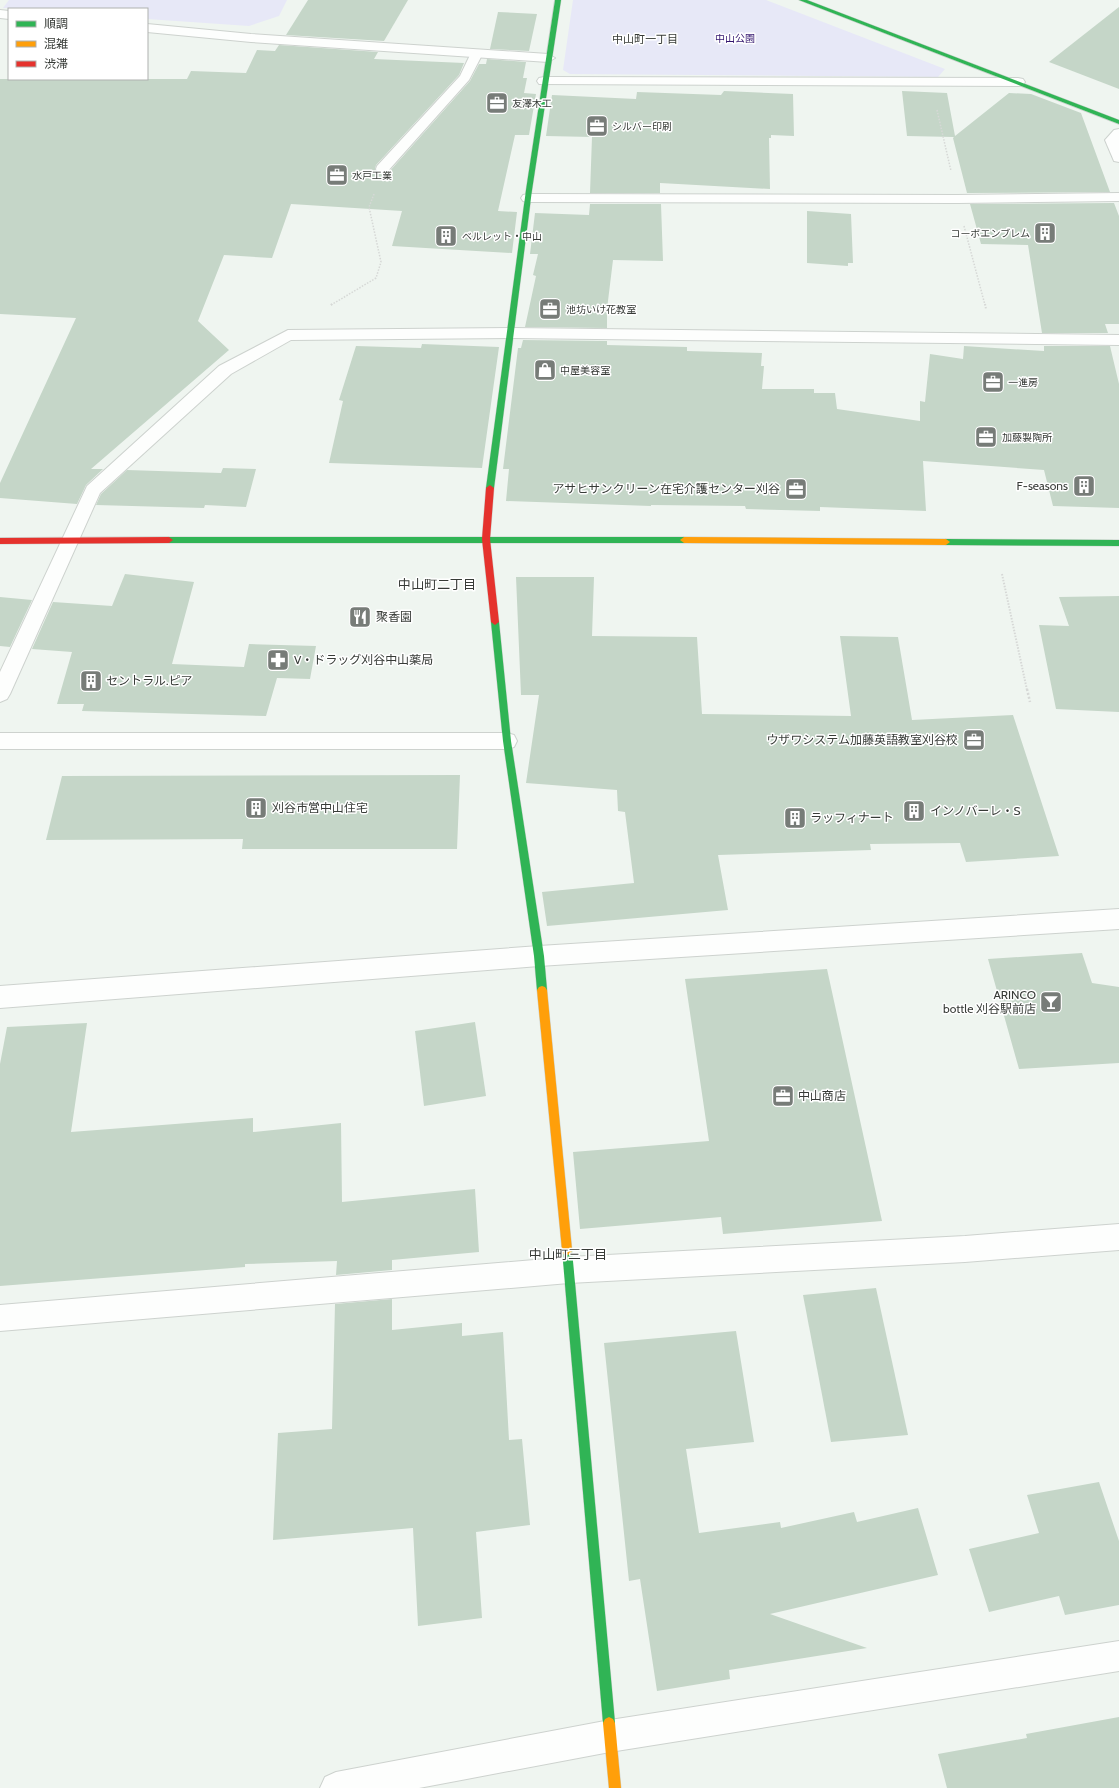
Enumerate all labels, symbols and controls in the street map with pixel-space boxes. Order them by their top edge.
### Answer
legend [8,8,148,80]
text: 順調 [44,16,68,31]
district label: 中山町一丁目 [612,32,678,46]
park label: 中山公園 [715,32,755,45]
text: 混雑 [44,36,68,51]
text: 渋滞 [44,56,68,71]
office icon: 友澤木工 [484,90,510,116]
place label: 友澤木工 [512,97,552,110]
office icon: シルバー印刷 [584,113,610,139]
place label: シルバー印刷 [612,120,672,133]
office icon: 水戸工業 [324,162,350,188]
place label: 水戸工業 [352,169,392,182]
building icon: コーポエンブレム [1032,220,1058,246]
building icon: ベルレット・中山 [433,223,459,249]
place label: コーポエンブレム [951,227,1030,240]
place label: ベルレット・中山 [462,230,542,243]
office icon: 池坊いけ花教室 [537,296,563,322]
place label: 池坊いけ花教室 [566,303,636,316]
shop icon: 中屋美容室 [532,357,558,383]
place label: 中屋美容室 [560,364,610,377]
office icon: 一進房 [980,369,1006,395]
place label: 一進房 [1008,376,1038,389]
office icon: 加藤製陶所 [973,424,999,450]
place label: 加藤製陶所 [1002,431,1052,444]
building icon: F-seasons [1071,473,1097,499]
office icon: アサヒサンクリーン在宅介護センター刈谷 [783,476,809,502]
place label: F-seasons [1017,478,1068,493]
place label: アサヒサンクリーン在宅介護センター刈谷 [553,481,780,496]
district label: 中山町二丁目 [398,576,476,592]
restaurant icon: 聚香園 [347,604,373,630]
place label: 聚香園 [376,609,412,624]
pharmacy icon: V・ドラッグ刈谷中山薬局 [265,647,291,673]
place label: V・ドラッグ刈谷中山薬局 [294,652,433,667]
building icon: セントラル.ピア [78,668,104,694]
place label: セントラル.ピア [106,673,193,688]
office icon: ウザワシステム加藤英語教室刈谷校 [961,727,987,753]
place label: ウザワシステム加藤英語教室刈谷校 [766,732,958,747]
building icon: 刈谷市営中山住宅 [243,795,269,821]
building icon: インノバーレ・S [901,798,927,824]
place label: 刈谷市営中山住宅 [272,800,368,815]
place label: インノバーレ・S [930,803,1020,818]
building icon: ラッフィナート [782,805,808,831]
place label: ラッフィナート [810,810,894,825]
place label: ARINCO bottle 刈谷駅前店 [943,987,1036,1016]
bar icon: ARINCO bottle 刈谷駅前店 [1038,989,1064,1015]
office icon: 中山商店 [770,1083,796,1109]
place label: 中山商店 [798,1088,846,1103]
district label: 中山町三丁目 [529,1246,607,1262]

